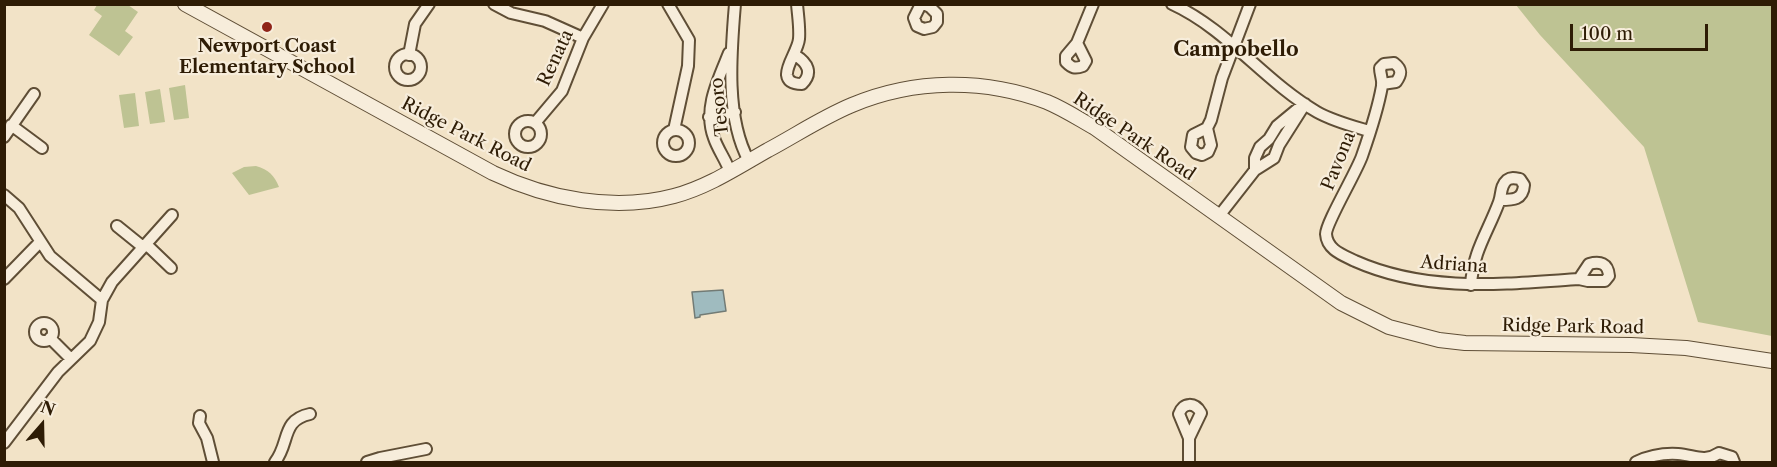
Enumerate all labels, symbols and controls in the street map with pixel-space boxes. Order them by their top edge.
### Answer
scale bar [1573,12,1711,50]
marker: Newport Coast Elementary School [260,20,274,34]
text: 100 m [1581,23,1633,45]
street label: Renata [534,26,578,90]
place label: Newport Coast Elementary School [179,36,355,78]
district label: Campobello [1173,38,1299,62]
street label: Tesoro [706,76,734,138]
street label: Ridge Park Road [1069,88,1199,186]
street label: Ridge Park Road [398,93,534,177]
street label: Pavona [1317,128,1361,194]
street label: Adriana [1420,252,1488,278]
street label: Ridge Park Road [1502,315,1644,339]
north arrow [12,395,72,455]
text: N [38,396,58,420]

